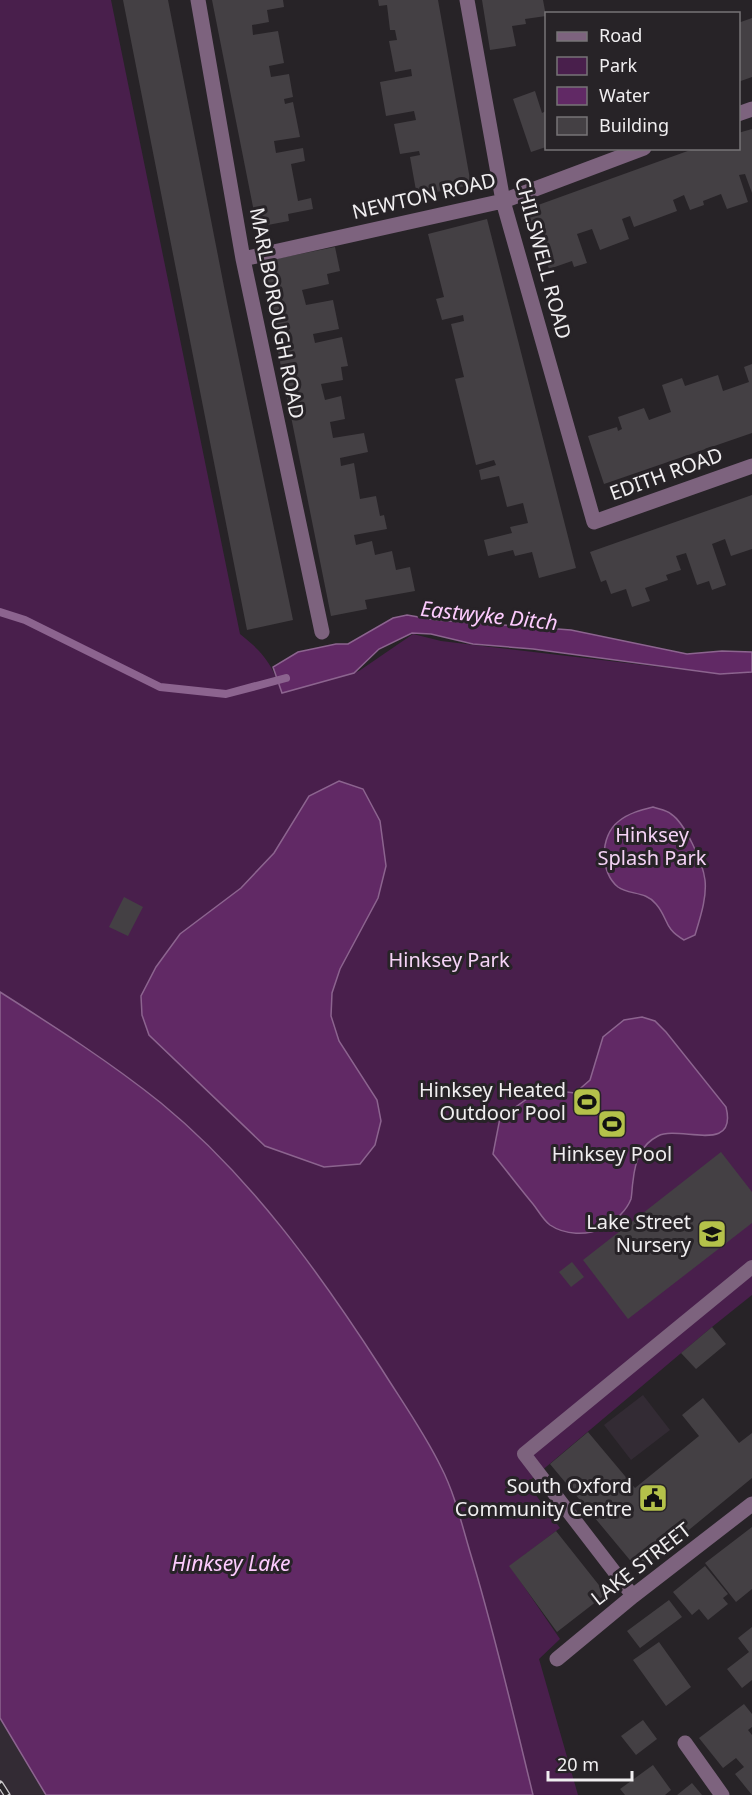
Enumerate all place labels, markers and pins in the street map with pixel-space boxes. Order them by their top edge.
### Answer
place label: Hinksey Heated Outdoor Pool [419,1076,566,1126]
sports icon: Hinksey Heated Outdoor Pool [571,1086,603,1118]
sports icon: Hinksey Pool [596,1108,628,1140]
place label: Hinksey Pool [552,1140,672,1167]
place label: Lake Street Nursery [586,1208,692,1258]
school or university icon: Lake Street Nursery [696,1218,728,1250]
place label: South Oxford Community Centre [455,1472,632,1522]
public building icon: South Oxford Community Centre [637,1482,669,1514]

